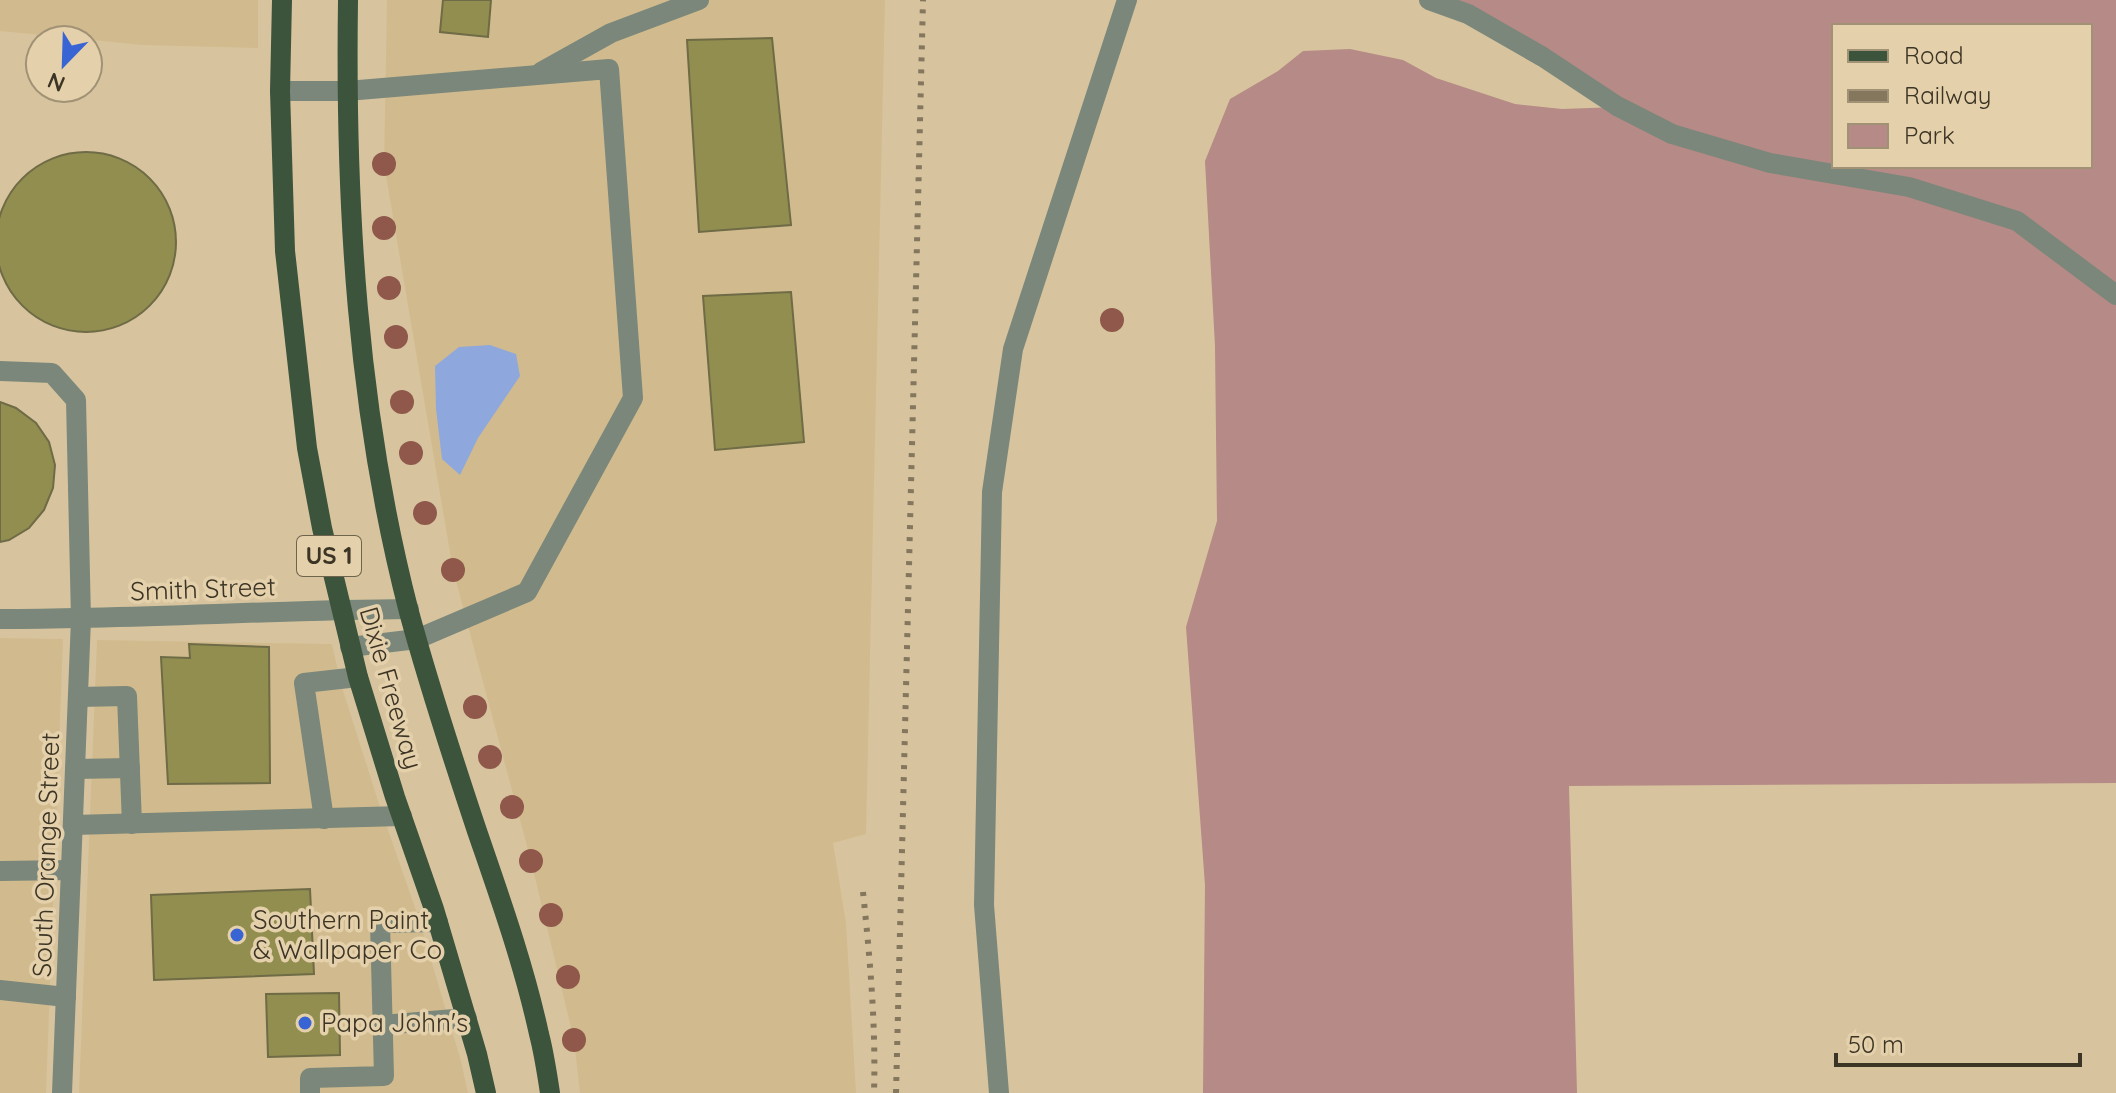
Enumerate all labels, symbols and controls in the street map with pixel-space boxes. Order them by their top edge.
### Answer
north arrow [24,24,104,104]
legend [1832,24,2092,168]
text: Road [1904,40,1964,70]
text: N [43,66,69,98]
text: Railway [1904,80,1991,110]
text: Park [1904,120,1955,150]
road number: US 1 [297,536,361,576]
street label: Smith Street [130,569,276,608]
street label: Dixie Freeway [353,603,430,773]
street label: South Orange Street [25,732,66,978]
place label: Southern Paint & Wallpaper Co [253,903,442,966]
marker: Southern Paint & Wallpaper Co [228,926,246,944]
place label: Papa John's [321,1006,468,1039]
marker: Papa John's [296,1014,314,1032]
scale bar [1836,1017,2080,1067]
text: 50 m [1848,1029,1904,1059]

